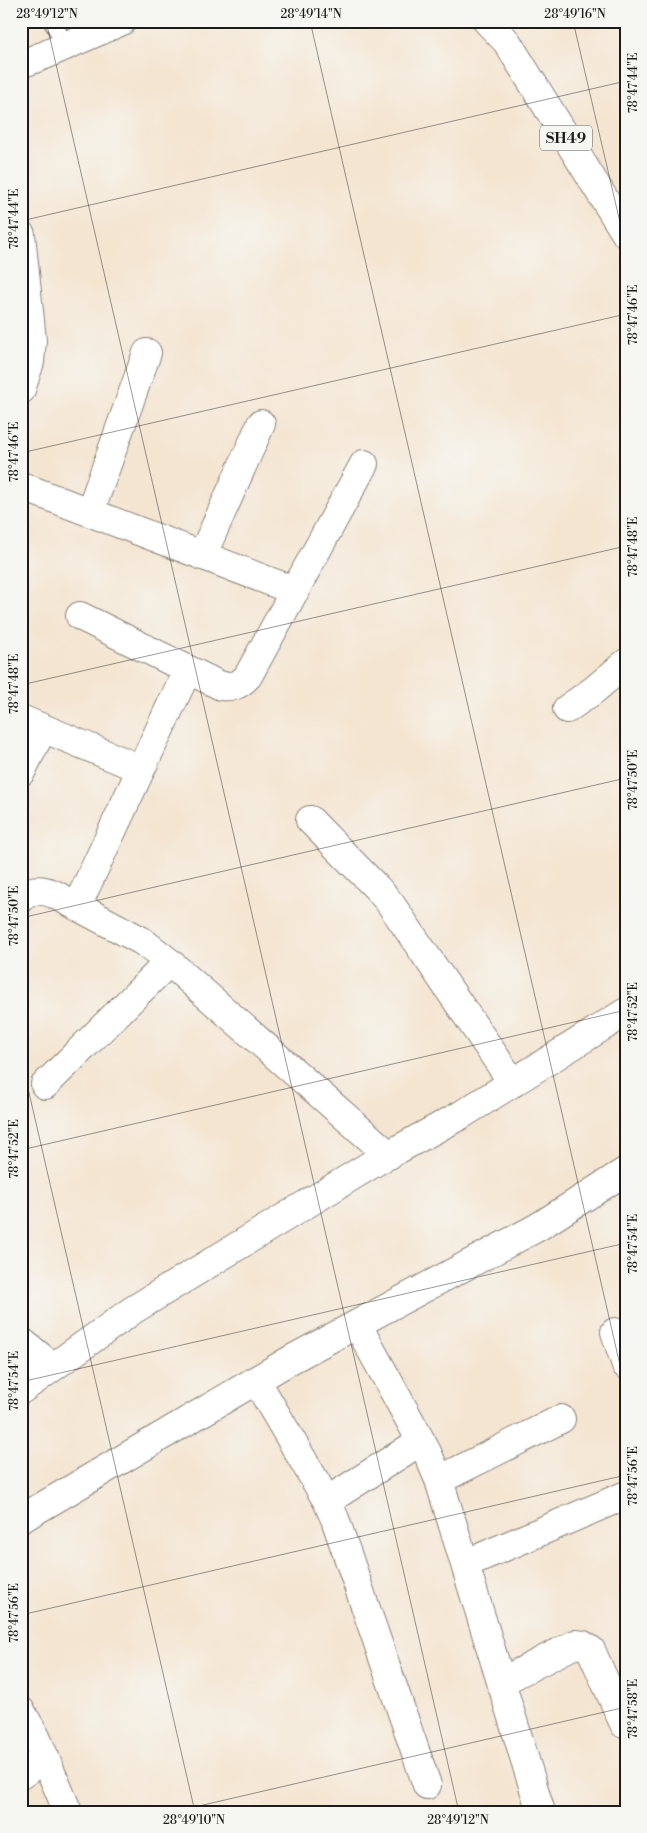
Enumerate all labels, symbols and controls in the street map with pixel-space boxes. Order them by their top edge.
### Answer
text: 28°49'12"N [16,7,78,22]
text: 28°49'14"N [280,7,342,22]
text: 28°49'16"N [544,7,606,22]
text: 78°47'44"E [626,53,641,113]
road number: SH49 [540,126,592,150]
text: 78°47'44"E [7,189,22,249]
text: 78°47'46"E [626,285,641,345]
text: 78°47'46"E [7,422,22,482]
text: 78°47'48"E [626,517,641,577]
text: 78°47'48"E [7,654,22,714]
text: 78°47'50"E [626,750,641,810]
text: 78°47'50"E [7,886,22,946]
text: 78°47'52"E [626,982,641,1042]
text: 78°47'52"E [7,1119,22,1179]
text: 78°47'54"E [626,1214,641,1274]
text: 78°47'54"E [7,1351,22,1411]
text: 78°47'56"E [626,1446,641,1506]
text: 78°47'56"E [7,1583,22,1643]
text: 78°47'58"E [626,1679,641,1739]
text: 28°49'10"N [163,1813,225,1828]
text: 28°49'12"N [427,1813,489,1828]

